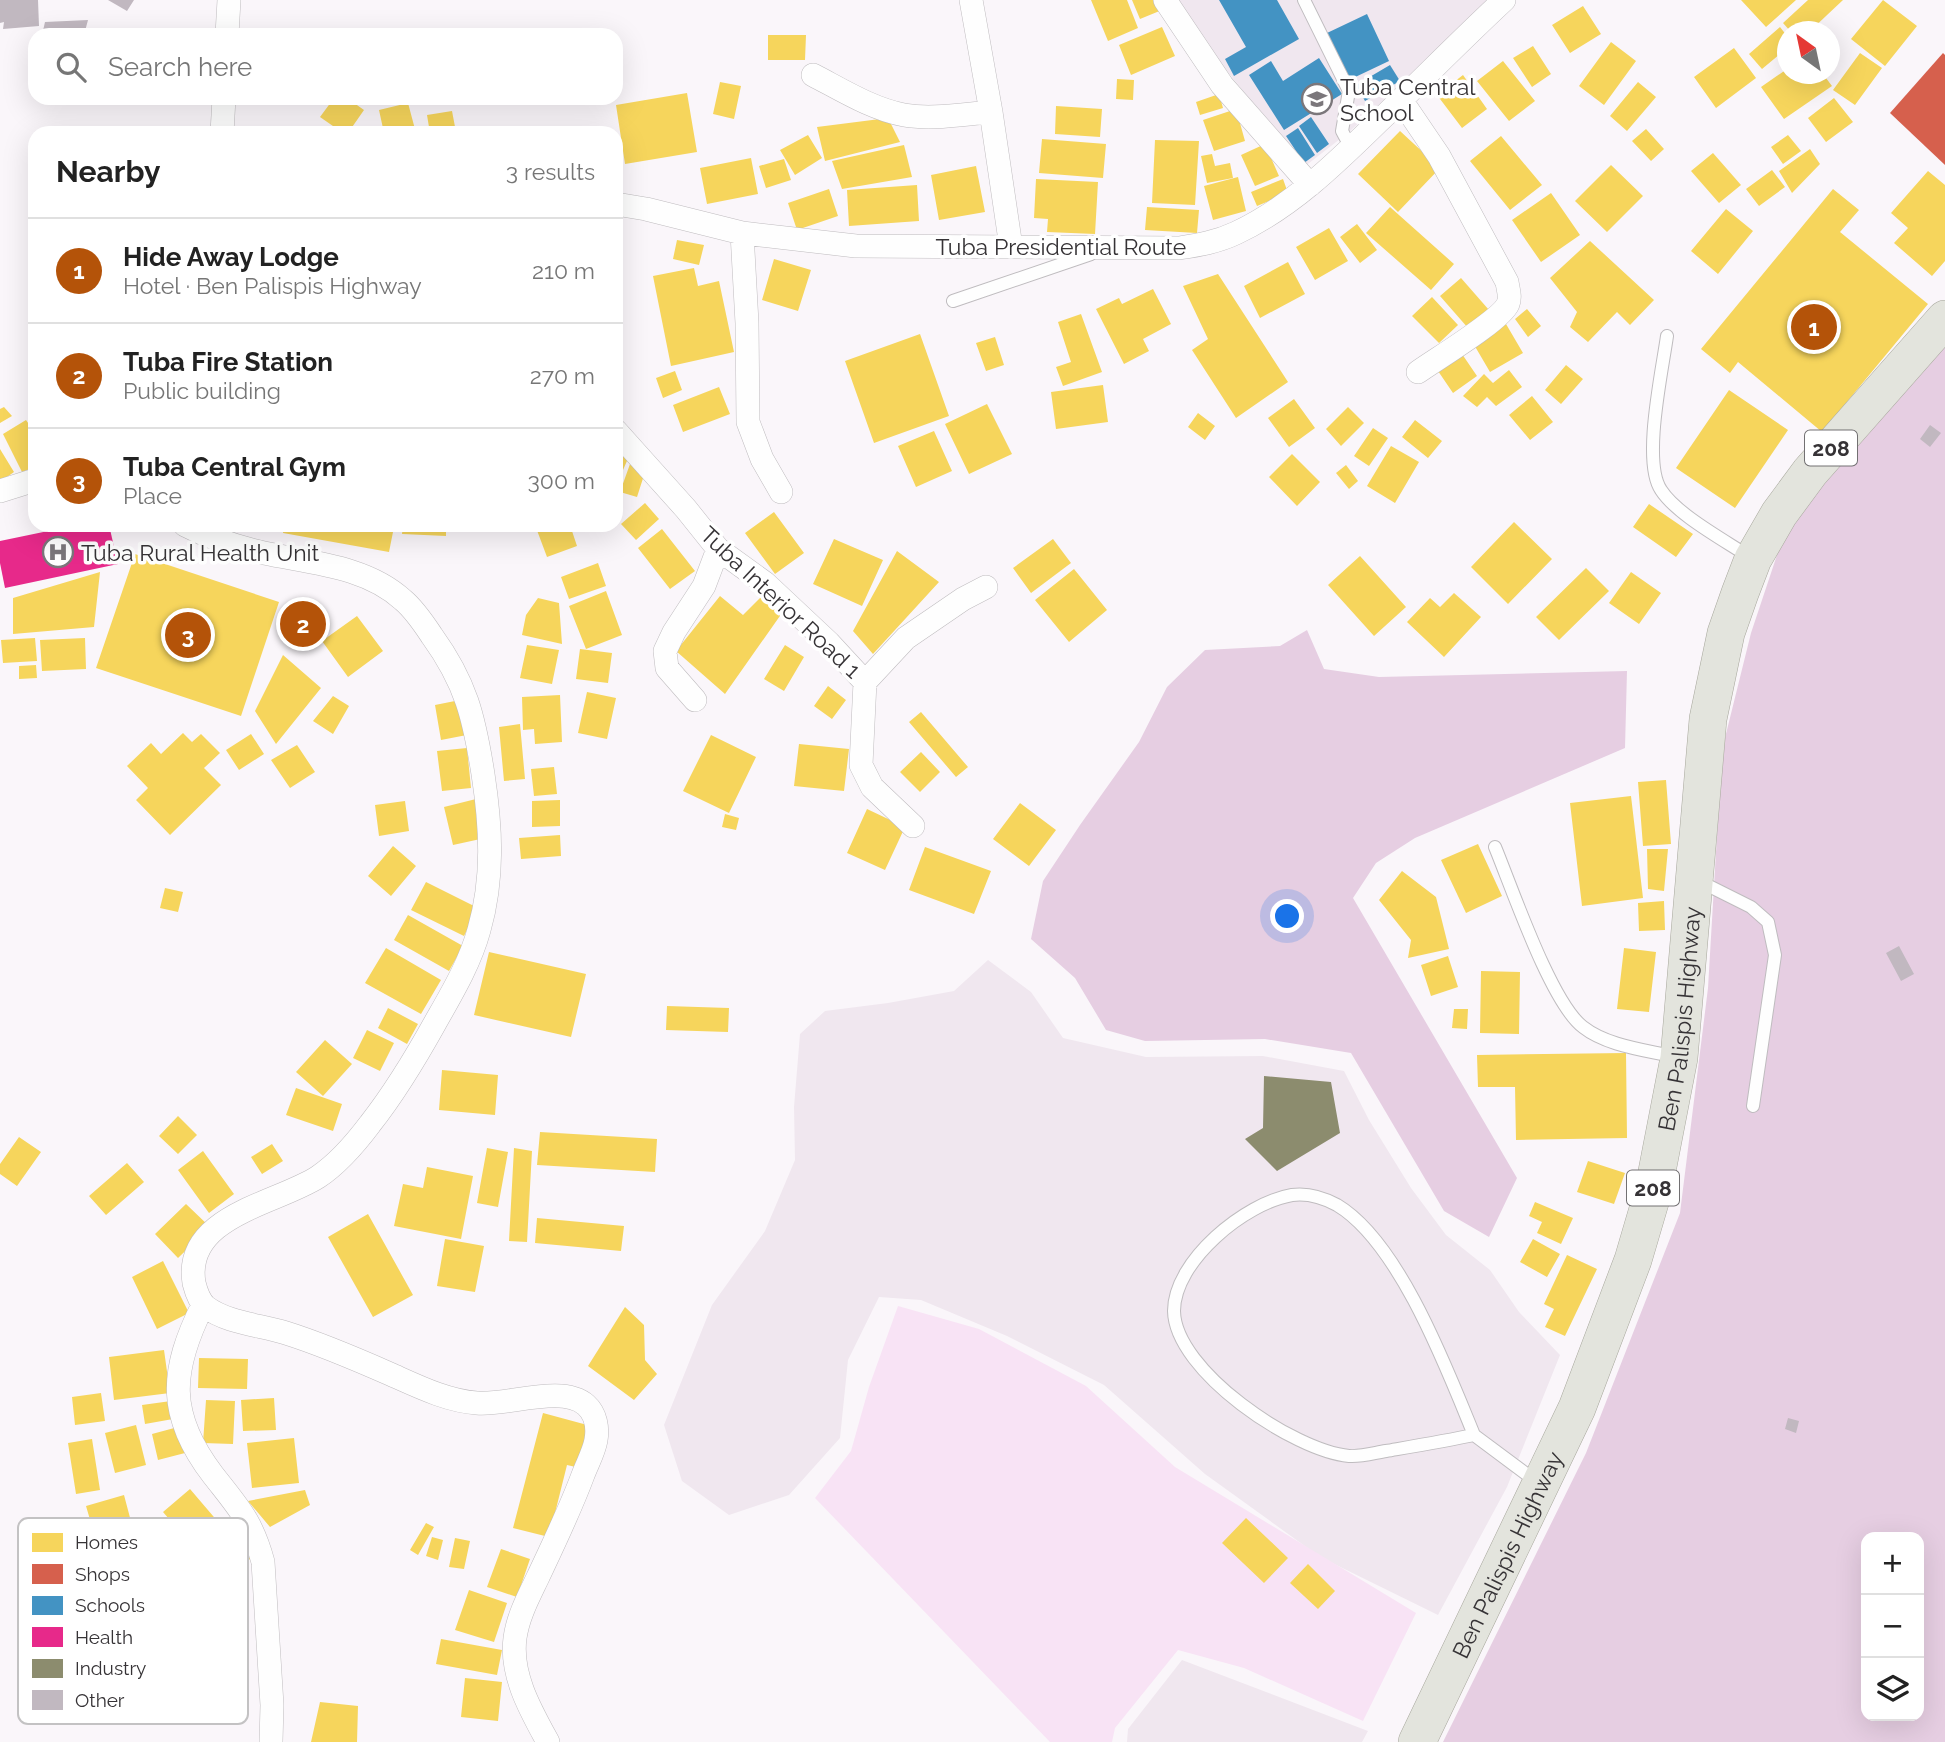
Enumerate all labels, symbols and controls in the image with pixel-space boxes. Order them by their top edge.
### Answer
north arrow [1777,21,1840,84]
search box [28,28,623,105]
icon: search [52,48,90,86]
text: Search here [108,52,252,82]
place label: Tuba Central School [1340,73,1476,126]
school or university icon: Tuba Central School [1300,82,1334,116]
text: Nearby [56,154,160,189]
text: 3 results [506,158,595,185]
street label: Tuba Presidential Route [936,233,1186,260]
text: Hide Away Lodge [123,242,339,272]
text: 1 [73,257,85,284]
text: 210 m [532,257,595,284]
text: Hotel · Ben Palispis Highway [123,272,422,299]
pin: 1 [1791,301,1837,353]
text: Tuba Fire Station [123,347,333,377]
text: 2 [73,362,85,389]
text: 270 m [530,362,595,389]
text: Public building [123,377,281,404]
road number: 208 [1805,430,1857,466]
text: Tuba Central Gym [123,452,346,482]
text: 3 [73,467,85,494]
text: 300 m [528,467,595,494]
text: Place [123,482,182,509]
street label: Tuba Interior Road 1 [695,521,867,683]
hospital icon: Tuba Rural Health Unit [41,535,75,569]
place label: Tuba Rural Health Unit [81,539,320,566]
pin: 2 [280,598,326,650]
pin: 3 [165,609,211,661]
your location [1270,899,1304,933]
street label: Ben Palispis Highway [1652,905,1705,1133]
road number: 208 [1627,1170,1679,1206]
street label: Ben Palispis Highway [1446,1447,1568,1662]
legend [18,1518,248,1724]
text: Homes [75,1531,138,1553]
map controls [1861,1532,1924,1721]
button: + [1861,1532,1924,1595]
text: Shops [75,1563,130,1585]
text: Schools [75,1594,145,1616]
button: − [1861,1595,1924,1658]
text: Health [75,1626,133,1648]
text: Industry [75,1657,146,1679]
button: layers [1861,1658,1924,1721]
text: Other [75,1689,125,1711]

